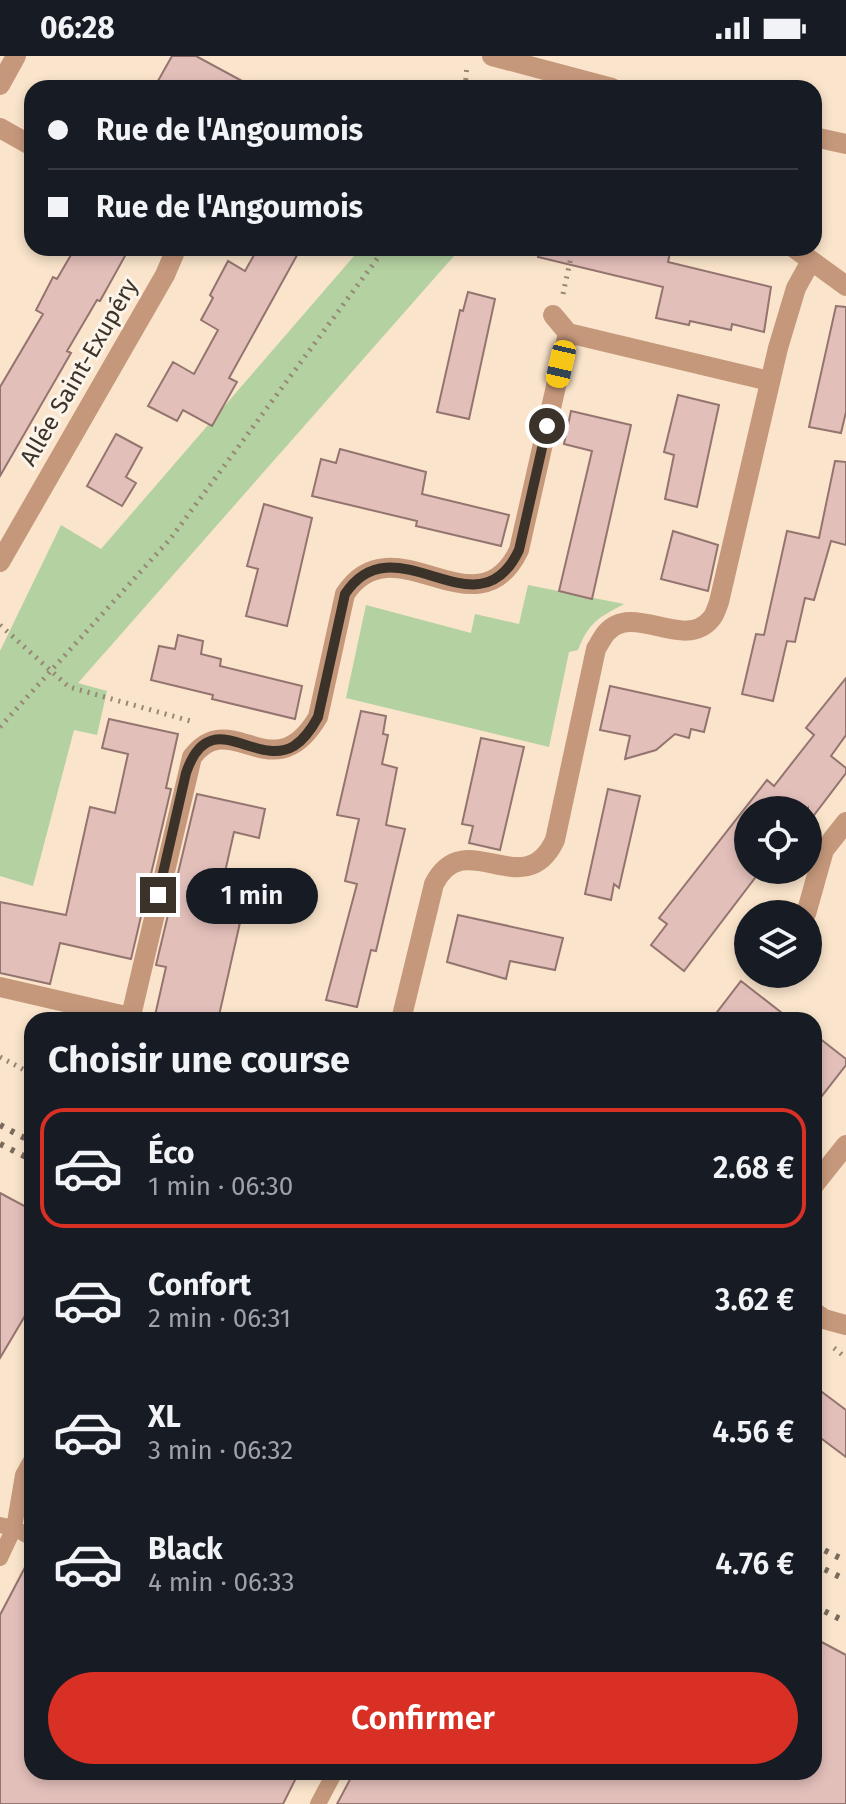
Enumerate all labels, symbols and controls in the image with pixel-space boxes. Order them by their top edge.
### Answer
text: 06:28 [40,10,115,46]
text: Rue de l'Angoumois [96,112,363,148]
text: Rue de l'Angoumois [96,189,363,225]
street label: Allée Saint-Exupéry [14,273,144,470]
car [544,338,578,390]
route start [529,408,565,444]
map controls [734,796,822,988]
button: locate [734,796,822,884]
callout: 1 min [186,867,318,923]
route end [140,877,176,913]
text: 1 min [221,880,283,911]
button: layers [734,900,822,988]
text: Choisir une course [48,1038,350,1082]
icon: car [52,1132,124,1204]
text: Éco [148,1135,194,1171]
text: 2.68 € [713,1150,794,1186]
text: 1 min · 06:30 [148,1171,293,1202]
icon: car [52,1264,124,1336]
text: Confort [148,1267,251,1303]
text: 3.62 € [715,1282,794,1318]
text: 2 min · 06:31 [148,1303,291,1334]
icon: car [52,1396,124,1468]
text: XL [148,1399,181,1435]
text: 4.56 € [712,1414,794,1450]
text: 3 min · 06:32 [148,1435,293,1466]
icon: car [52,1528,124,1600]
text: Black [148,1531,223,1567]
text: 4.76 € [715,1546,794,1582]
text: 4 min · 06:33 [148,1567,294,1598]
button: Confirmer [48,1672,798,1764]

